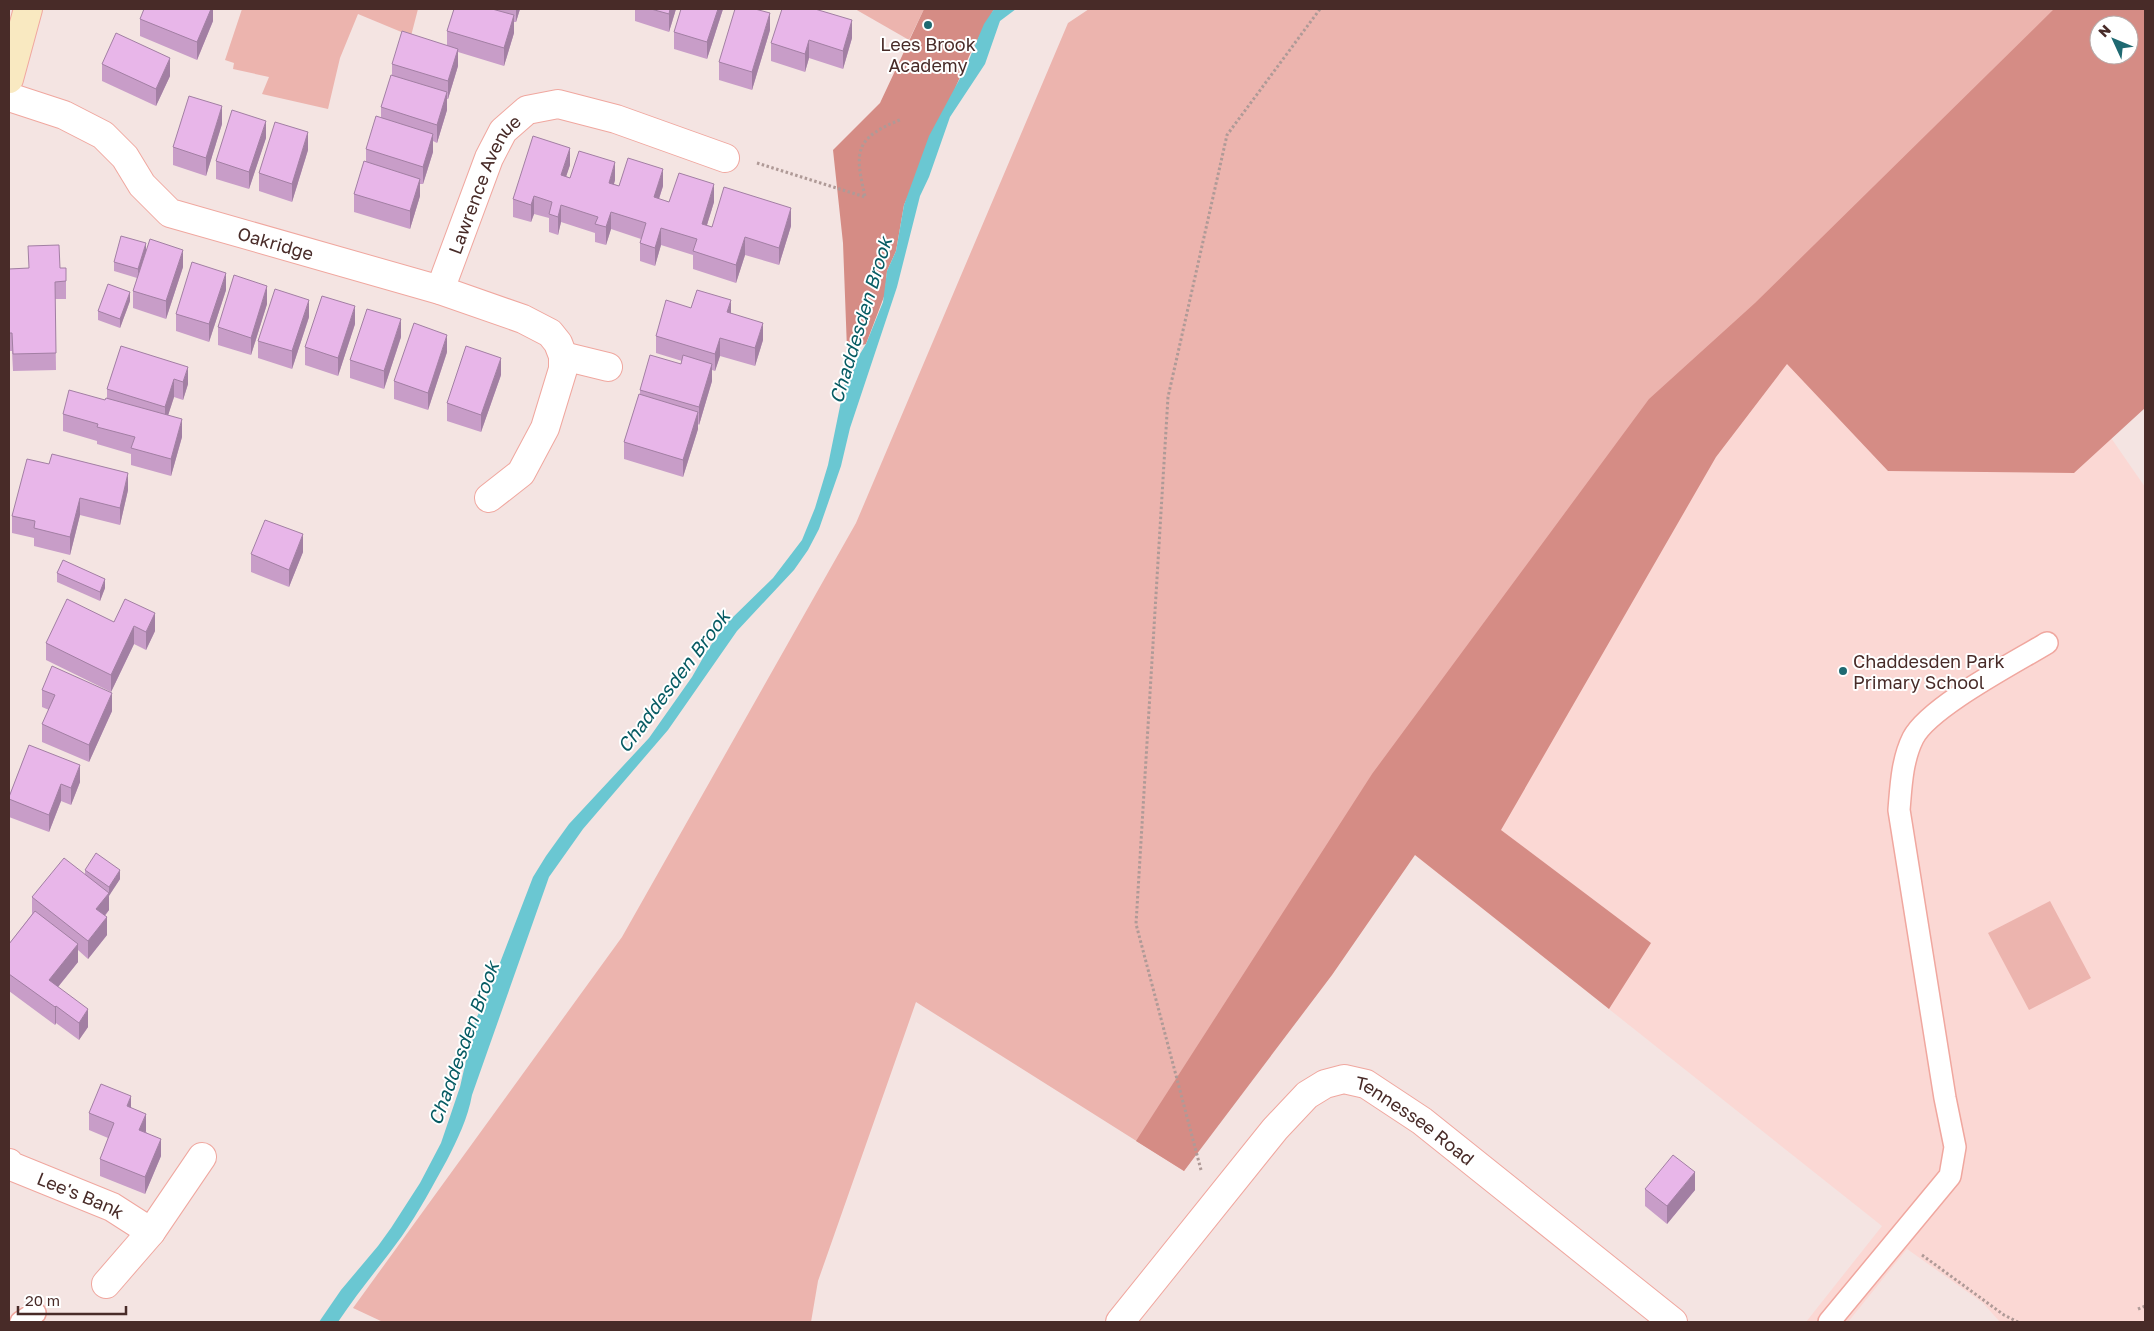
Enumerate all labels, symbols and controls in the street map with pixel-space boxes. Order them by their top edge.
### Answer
north arrow [2089,15,2139,65]
marker: Lees Brook Academy [922,19,934,31]
text: N [2094,21,2114,40]
place label: Lees Brook Academy [880,33,976,76]
street label: Lawrence Avenue [443,110,525,257]
street label: Oakridge [235,222,316,264]
water label: Chaddesden Brook [824,232,897,406]
water label: Chaddesden Brook [612,603,735,757]
place label: Chaddesden Park Primary School [1853,650,2005,693]
marker: Chaddesden Park Primary School [1837,665,1849,677]
water label: Chaddesden Brook [423,956,504,1128]
street label: Tennessee Road [1354,1071,1479,1170]
street label: Lee's Bank [34,1167,128,1223]
scale bar [18,1284,125,1316]
text: 20 m [25,1291,60,1309]

